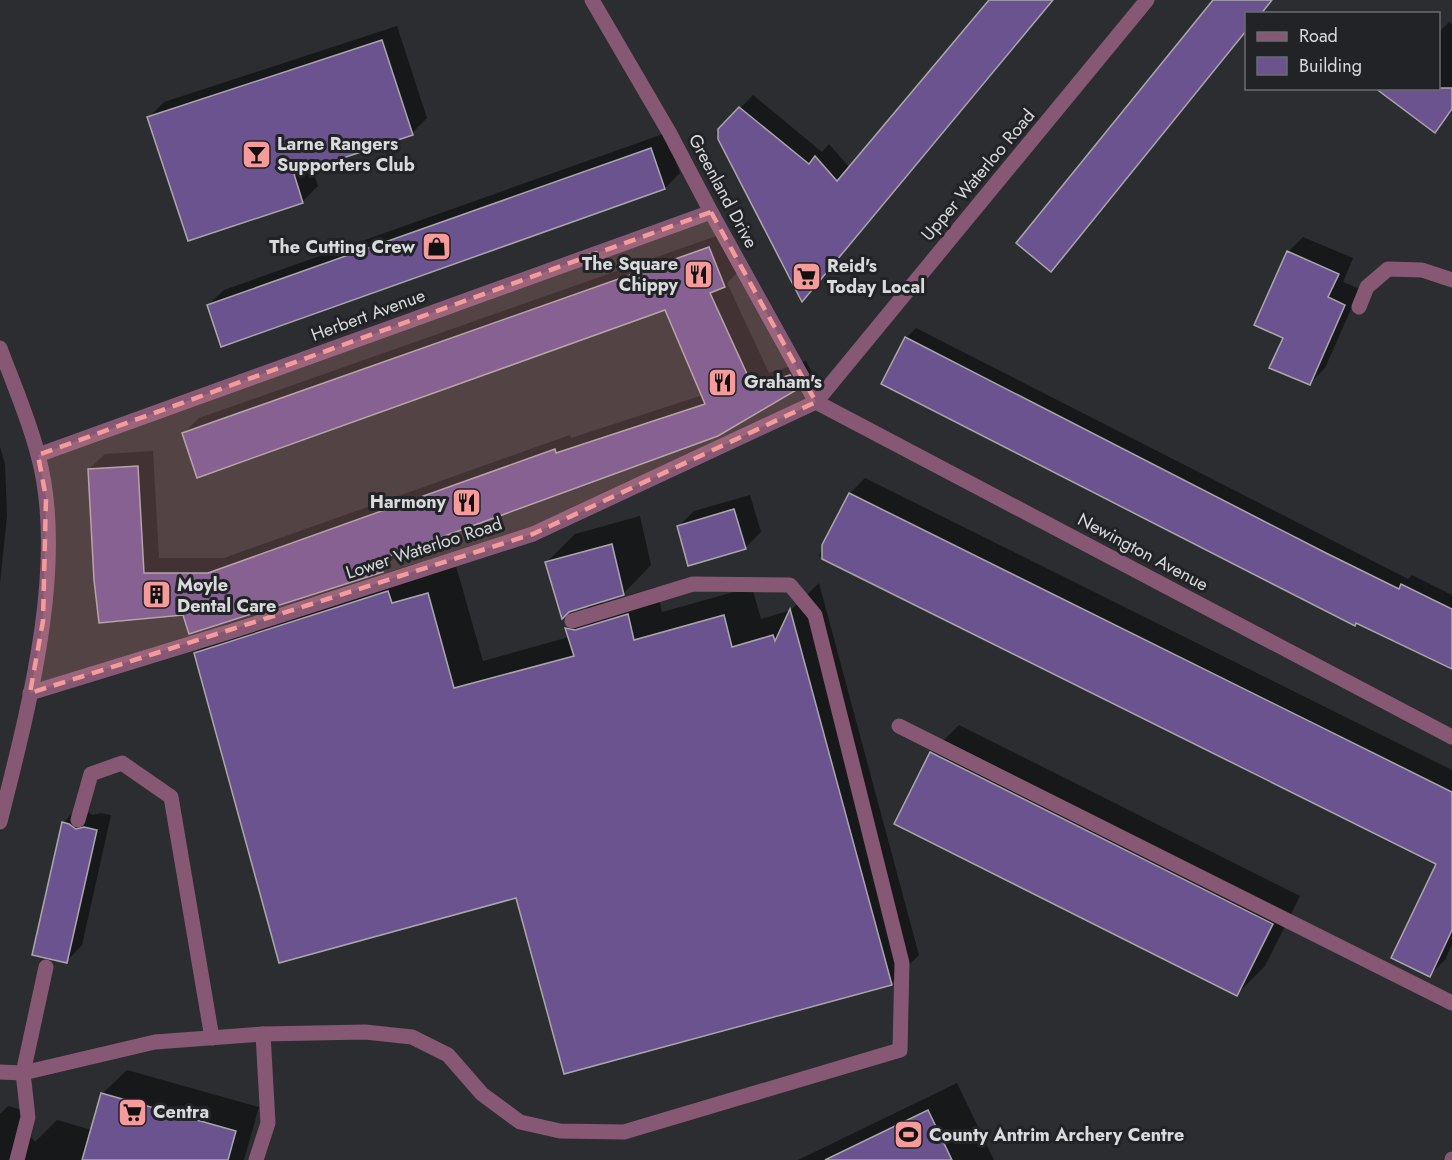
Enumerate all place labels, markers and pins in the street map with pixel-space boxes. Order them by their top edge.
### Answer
place label: Larne Rangers Supporters Club [277,131,415,178]
bar icon: Larne Rangers Supporters Club [240,138,272,170]
shop icon: The Cutting Crew [420,231,452,263]
place label: The Cutting Crew [269,234,415,260]
place label: The Square Chippy [582,251,679,298]
place label: Reid's Today Local [827,253,925,300]
restaurant icon: The Square Chippy [683,258,715,290]
supermarket icon: Reid's Today Local [790,260,822,292]
restaurant icon: Graham's [707,366,739,398]
place label: Graham's [744,369,822,395]
restaurant icon: Harmony [451,486,483,518]
place label: Harmony [370,489,447,515]
place label: Moyle Dental Care [177,572,276,619]
building icon: Moyle Dental Care [140,579,172,611]
supermarket icon: Centra [116,1096,148,1128]
place label: Centra [153,1099,209,1125]
sports icon: County Antrim Archery Centre [892,1119,924,1151]
place label: County Antrim Archery Centre [929,1122,1184,1148]

